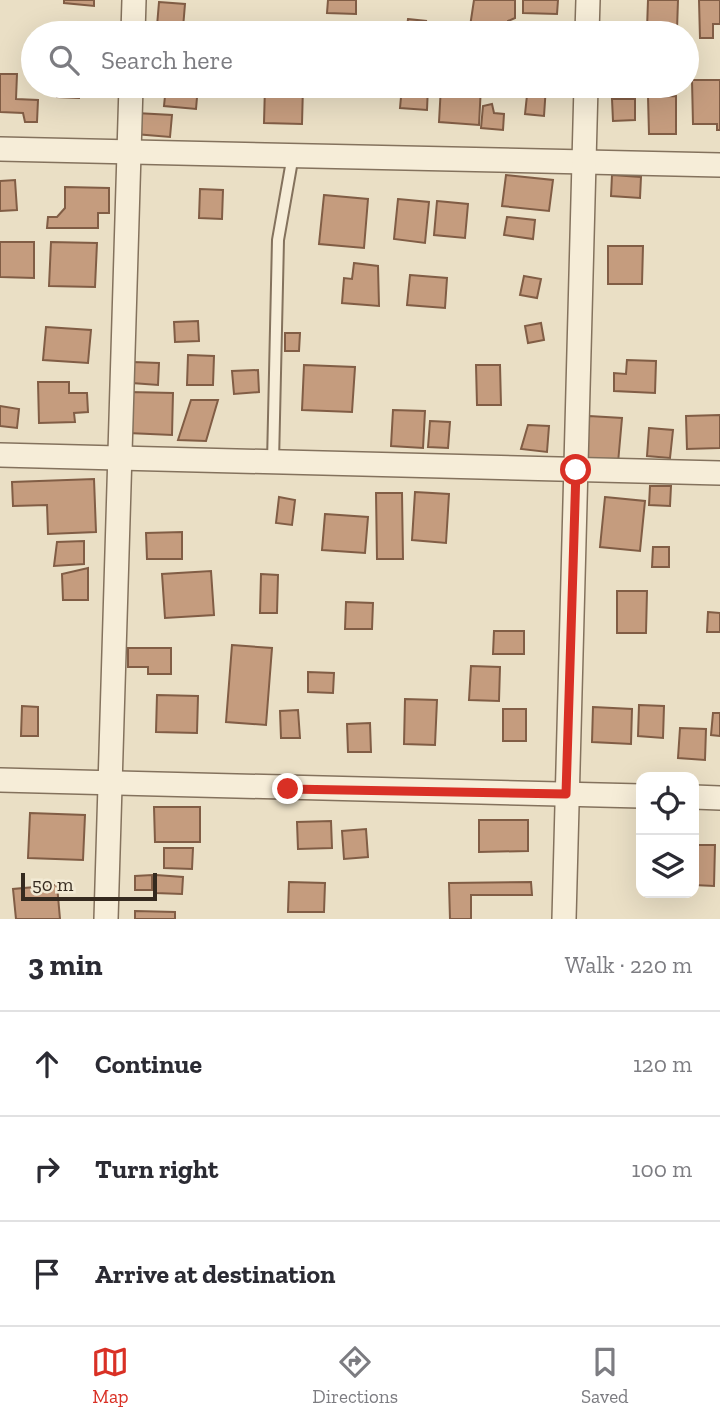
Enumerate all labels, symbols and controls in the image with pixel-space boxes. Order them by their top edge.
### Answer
search box [21,21,699,98]
icon: search [45,41,83,79]
text: Search here [101,44,233,76]
route start [560,454,591,485]
map controls [636,772,699,898]
button: locate [636,772,699,835]
route end [272,773,303,804]
button: layers [636,835,699,898]
scale bar [21,870,158,902]
text: 50 m [32,873,73,896]
text: 3 min [28,947,103,983]
text: Walk · 220 m [565,951,692,979]
icon: ahead [28,1045,66,1083]
text: Continue [95,1048,202,1080]
text: 120 m [633,1050,692,1078]
icon: right [28,1150,66,1188]
text: Turn right [95,1153,218,1185]
text: 100 m [632,1155,692,1183]
icon: arrive [28,1255,66,1293]
text: Arrive at destination [95,1258,335,1290]
tab: Map [91,1343,129,1408]
tab: Directions [312,1343,398,1408]
tab: Saved [581,1343,629,1408]

